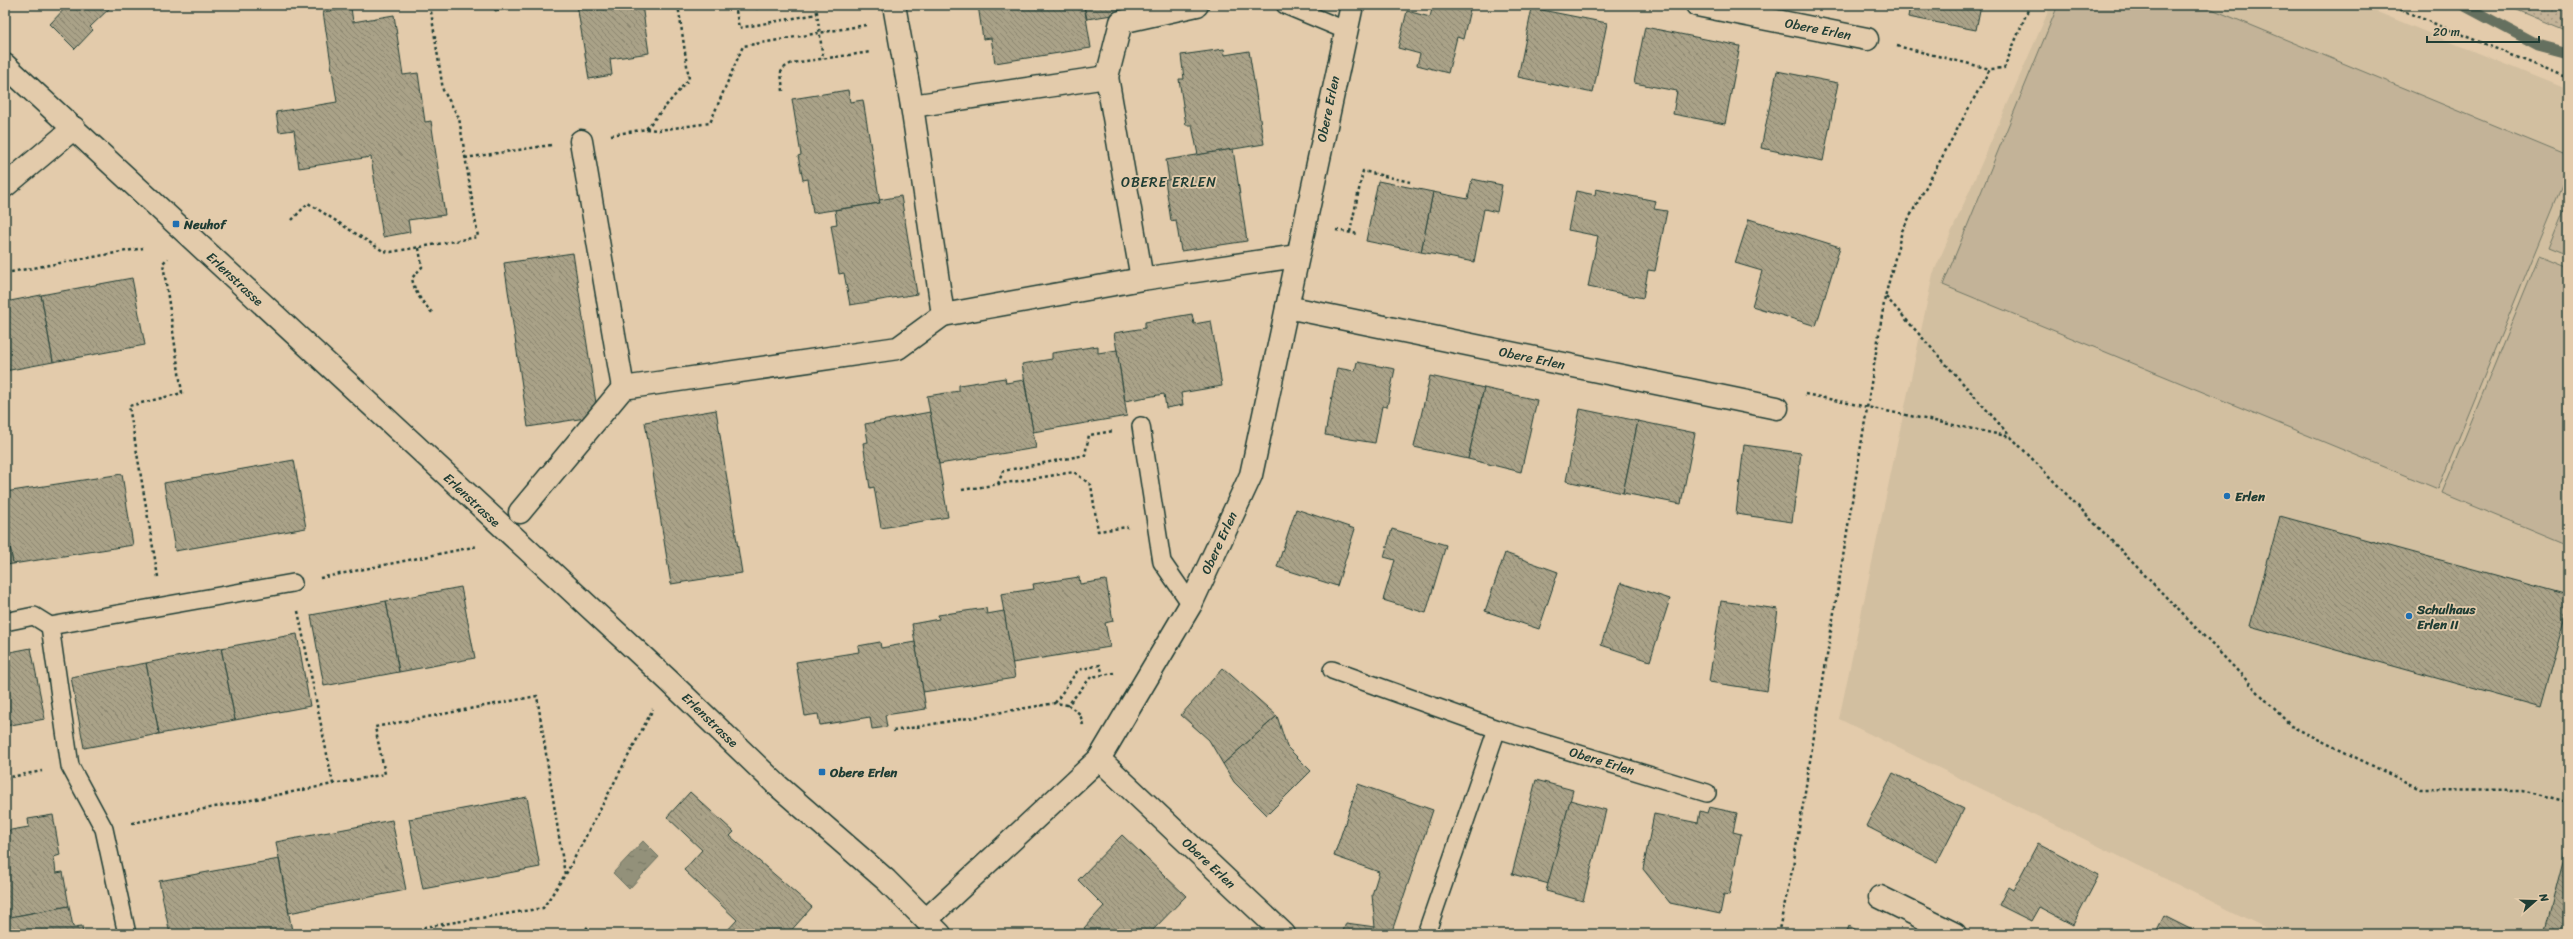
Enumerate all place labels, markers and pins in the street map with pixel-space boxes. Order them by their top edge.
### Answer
place label: Neuhof [183,213,228,236]
marker: Neuhof [171,219,181,229]
place label: Erlen [2235,485,2266,508]
marker: Erlen [2222,491,2232,501]
place label: Schulhaus Erlen II [2416,598,2476,636]
marker: Schulhaus Erlen II [2404,611,2414,621]
place label: Obere Erlen [829,761,898,784]
marker: Obere Erlen [817,767,827,777]

